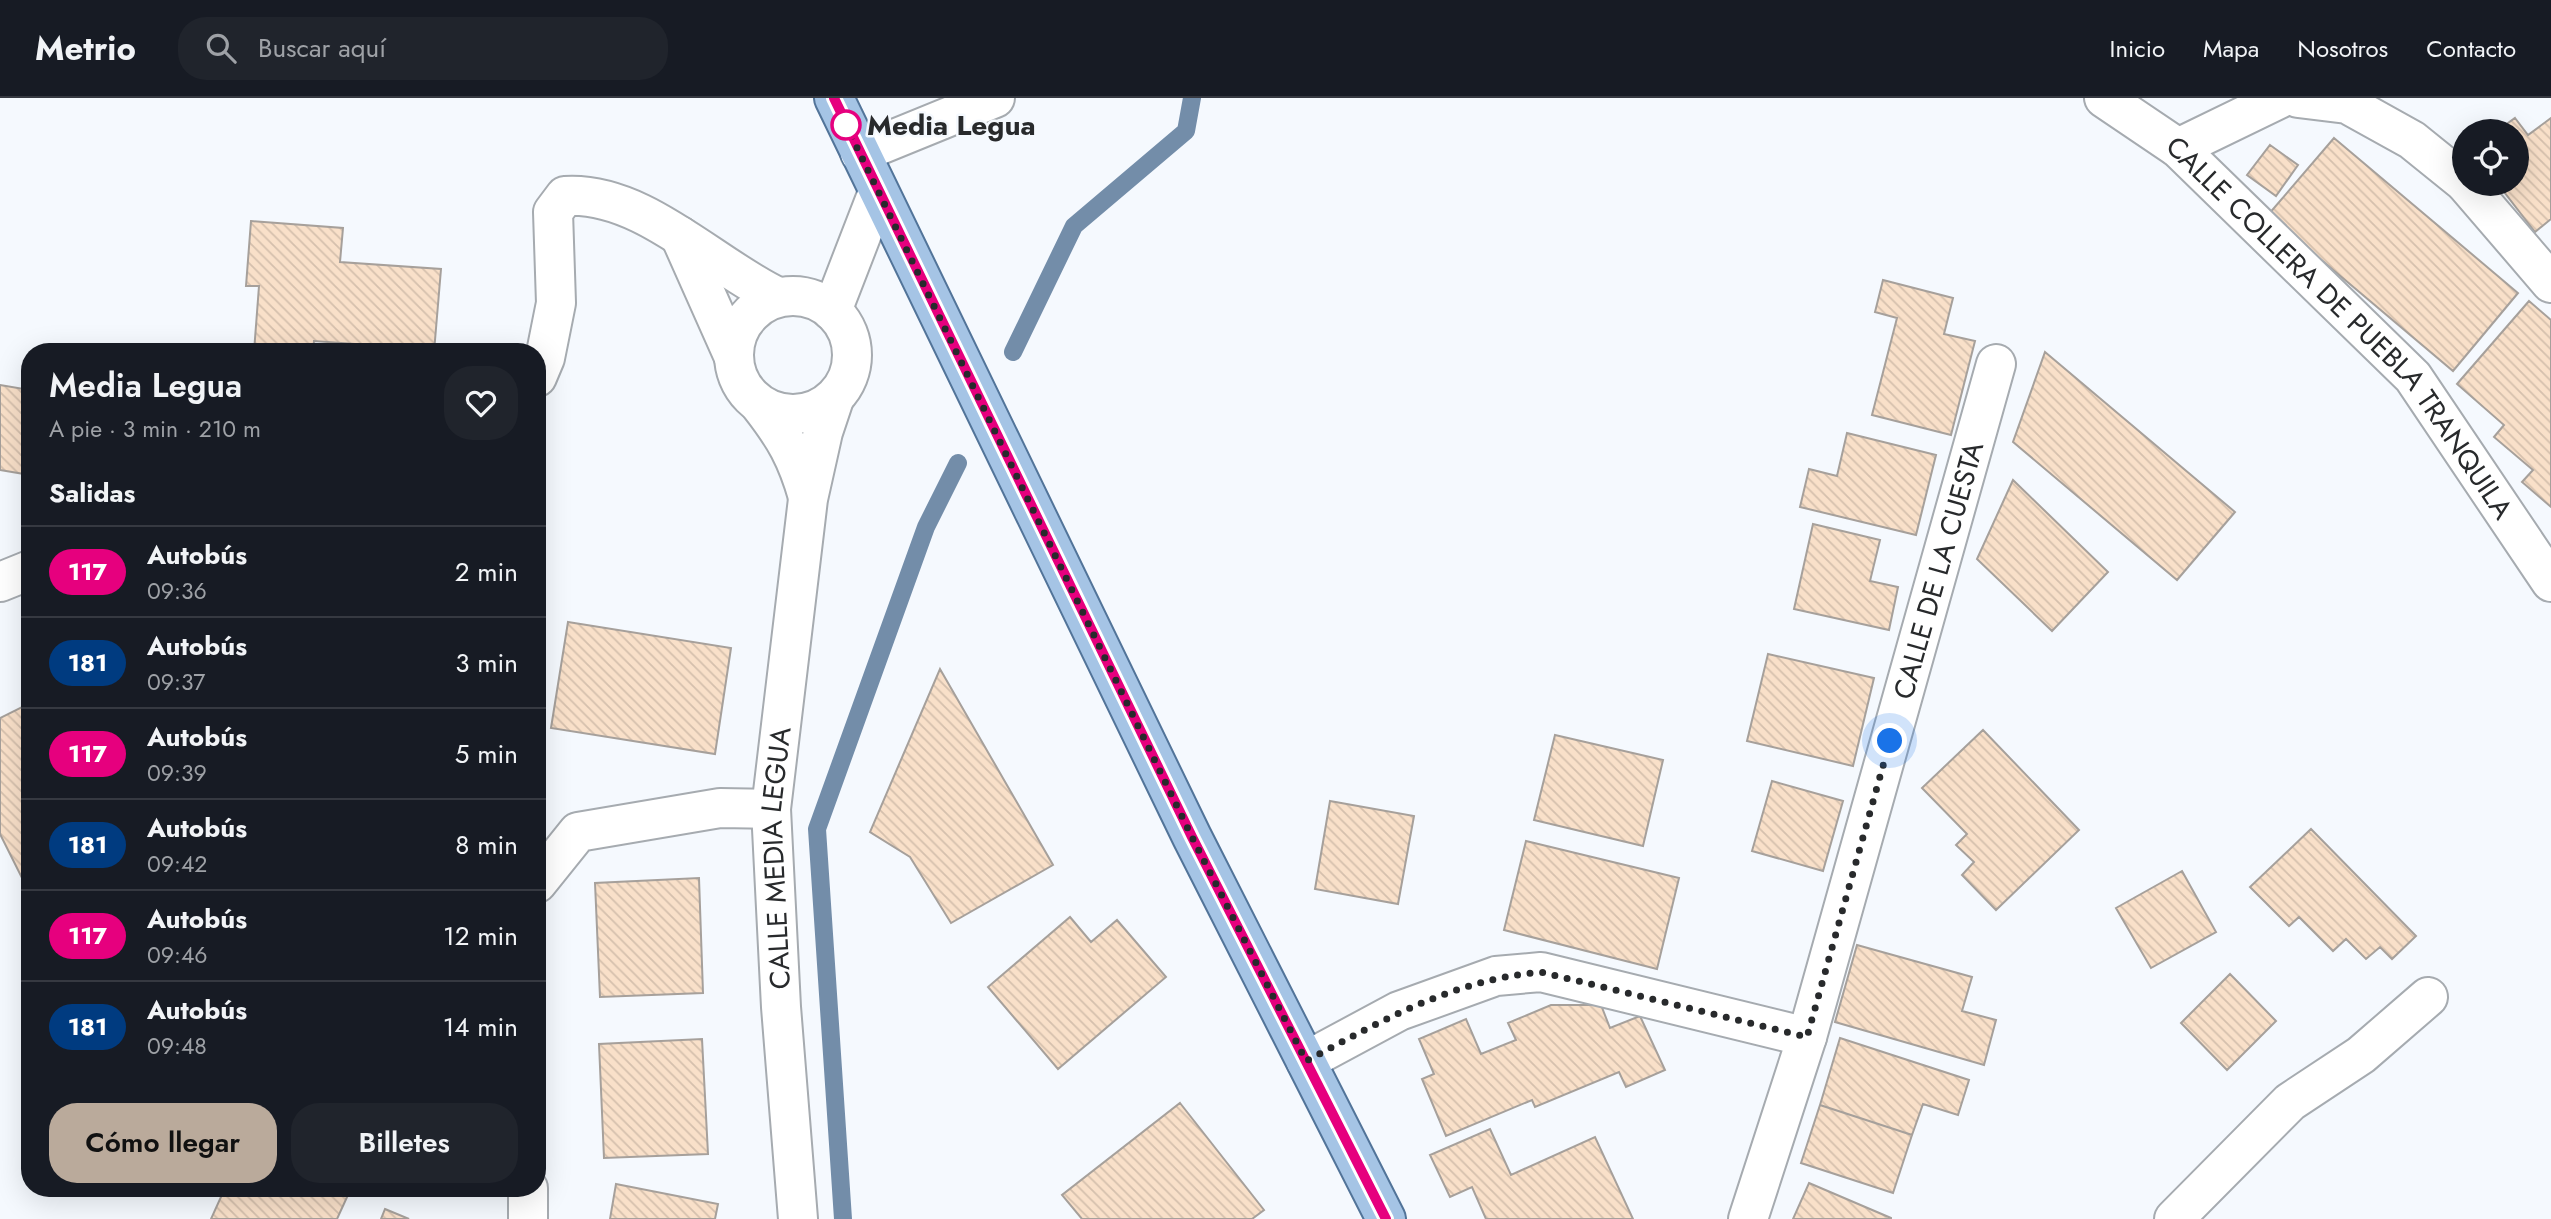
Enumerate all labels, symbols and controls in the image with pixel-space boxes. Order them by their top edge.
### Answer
search box [178,17,668,80]
text: Metrio [35,25,136,72]
icon: search [202,29,240,67]
text: Buscar aquí [258,29,386,67]
text: Inicio [2110,31,2165,66]
text: Mapa [2203,31,2259,66]
text: Nosotros [2297,31,2388,66]
text: Contacto [2426,31,2516,66]
place label: Media Legua [867,105,1036,146]
marker: Media Legua [831,110,861,140]
map controls [2452,119,2529,196]
button: locate [2452,119,2529,196]
street label: CALLE COLLERA DE PUEBLA TRANQUILA [2158,126,2523,528]
text: Media Legua [49,362,242,409]
button: heart [444,366,518,440]
text: A pie · 3 min · 210 m [49,412,261,446]
street label: CALLE DE LA CUESTA [1883,437,1994,704]
text: Salidas [49,474,135,512]
text: Autobús [147,536,247,574]
text: 2 min [455,553,518,591]
text: 117 [68,554,107,589]
text: 09:36 [147,574,207,608]
text: Autobús [147,627,247,665]
text: 3 min [455,644,518,682]
text: 181 [68,645,107,680]
text: 09:37 [147,665,205,699]
text: Autobús [147,718,247,756]
your location [1872,723,1907,758]
street label: CALLE MEDIA LEGUA [751,724,802,990]
text: 5 min [455,735,518,773]
text: 117 [68,736,107,771]
text: 09:39 [147,756,207,790]
text: Autobús [147,809,247,847]
text: 8 min [455,826,518,864]
text: 181 [68,827,107,862]
text: 09:42 [147,847,207,881]
text: Autobús [147,900,247,938]
text: 12 min [443,917,518,955]
text: 117 [68,918,107,953]
text: 09:46 [147,938,208,972]
text: Autobús [147,991,247,1029]
text: 14 min [443,1008,518,1046]
text: 181 [68,1009,107,1044]
text: 09:48 [147,1029,207,1063]
button: Cómo llegar [49,1103,277,1183]
button: Billetes [291,1103,518,1183]

